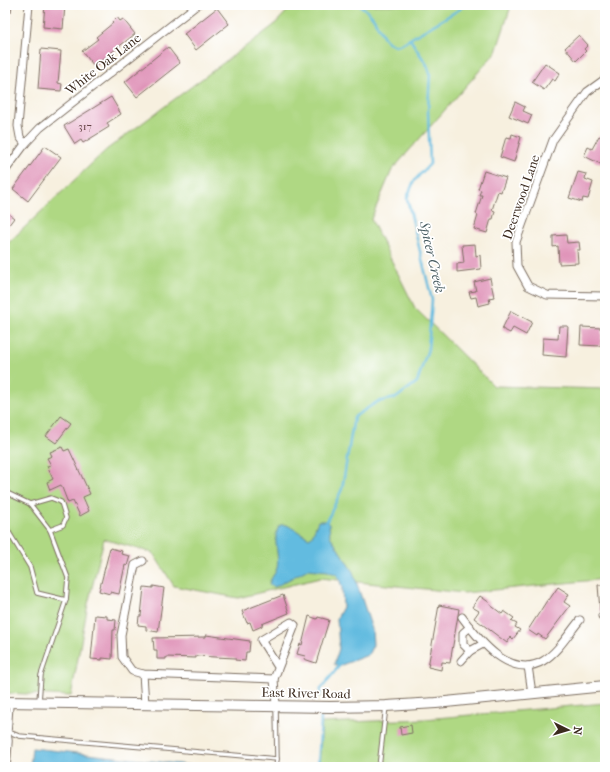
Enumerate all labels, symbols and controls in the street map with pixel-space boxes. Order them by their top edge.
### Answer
street label: White Oak Lane [62,30,144,99]
house number: 317 [78,120,92,133]
street label: Deerwood Lane [499,152,543,241]
water label: Spicer Creek [415,219,448,294]
street label: East River Road [261,685,352,701]
north arrow [548,710,588,750]
text: N [571,726,584,736]

